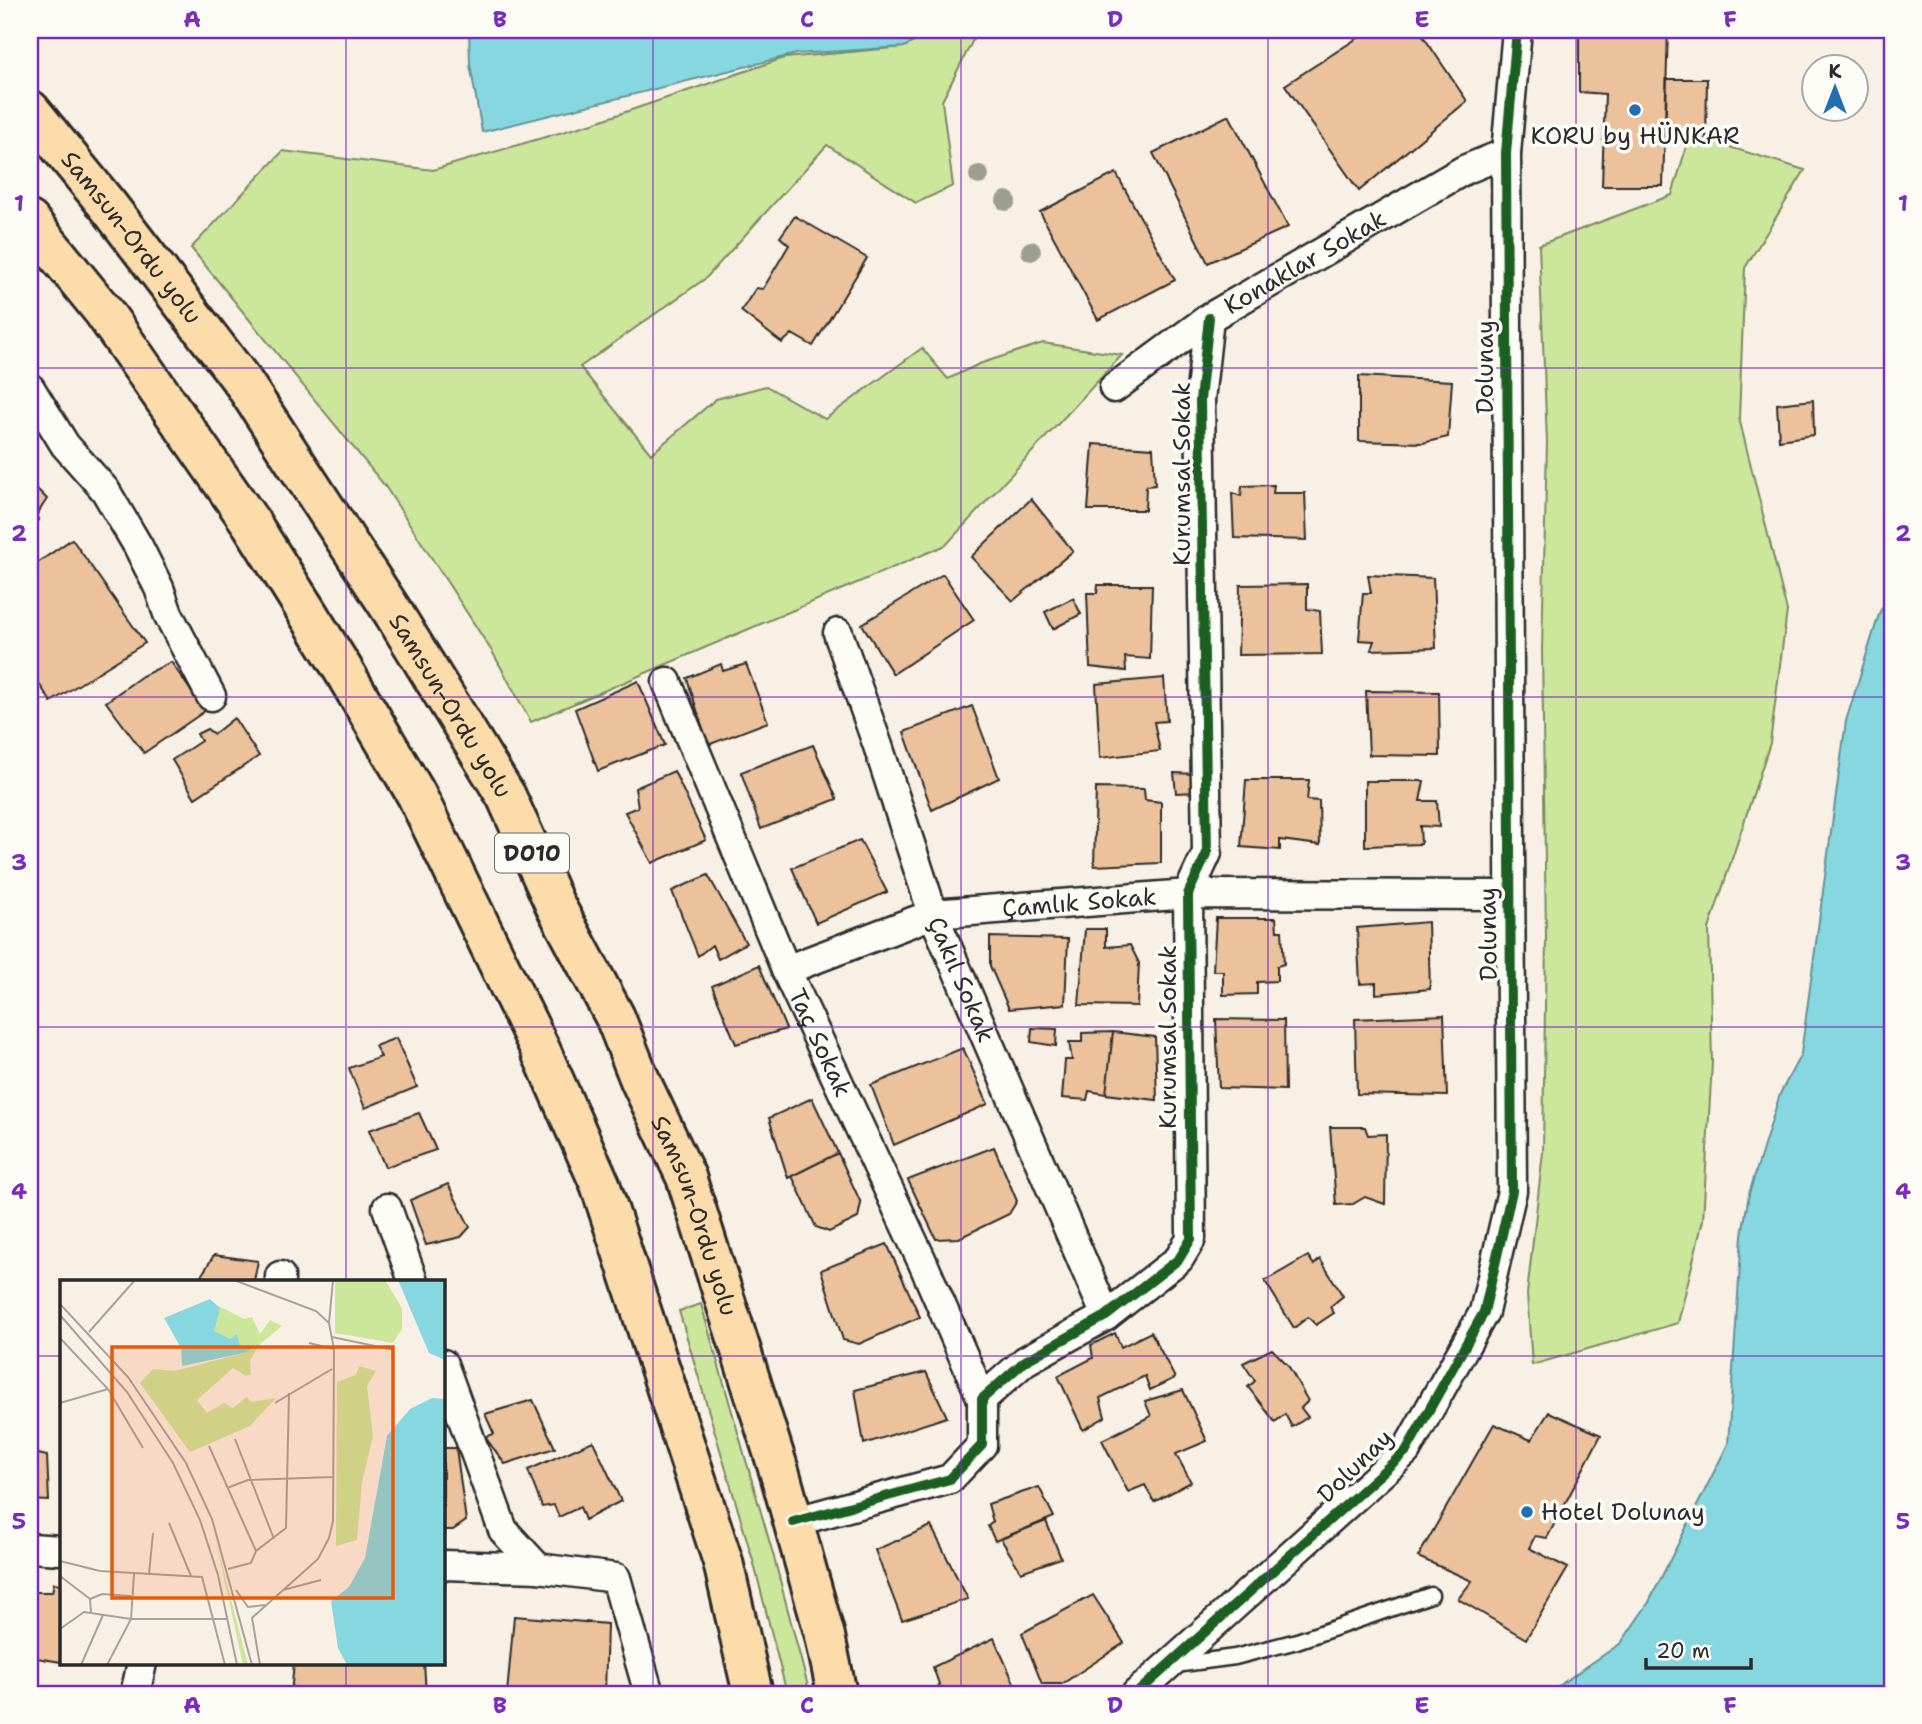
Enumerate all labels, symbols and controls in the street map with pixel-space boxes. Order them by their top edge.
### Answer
text: A [183,4,201,34]
text: B [493,4,507,34]
text: C [800,4,814,34]
text: D [1107,4,1123,34]
text: E [1414,4,1430,34]
text: F [1723,4,1737,34]
north arrow [1800,52,1870,122]
text: K [1829,59,1842,84]
marker: KORU by HÜNKAR [1627,102,1643,118]
place label: KORU by HÜNKAR [1531,120,1740,152]
street label: Samsun-Ordu yolu [54,144,209,331]
text: 1 [14,188,24,218]
text: 1 [1898,188,1908,218]
street label: Konaklar Sokak [1218,203,1392,322]
street label: Dolunay [1469,320,1501,414]
street label: Kurumsal Sokak [1166,382,1198,566]
text: 2 [11,518,27,548]
text: 2 [1895,518,1911,548]
street label: Samsun-Ordu yolu [382,607,519,804]
road number: D010 [495,834,569,873]
text: 3 [11,847,27,877]
text: 3 [1895,847,1911,877]
street label: Çamlık Sokak [1001,881,1158,925]
street label: Dolunay [1471,887,1505,981]
street label: Çakıl Sokak [920,912,1002,1047]
street label: Kurumsal Sokak [1152,945,1184,1129]
street label: Taç Sokak [781,983,859,1102]
street label: Samsun-Ordu yolu [643,1110,745,1320]
text: 4 [11,1176,27,1206]
text: 4 [1895,1176,1911,1206]
inset map [60,1280,444,1664]
street label: Dolunay [1310,1422,1400,1510]
place label: Hotel Dolunay [1541,1496,1705,1528]
marker: Hotel Dolunay [1519,1504,1535,1520]
text: 5 [12,1506,26,1536]
text: 5 [1896,1506,1910,1536]
scale bar [1646,1626,1750,1670]
text: 20 m [1656,1637,1710,1665]
text: A [183,1690,201,1720]
text: B [493,1690,507,1720]
text: C [800,1690,814,1720]
text: D [1107,1690,1123,1720]
text: E [1414,1690,1430,1720]
text: F [1723,1690,1737,1720]

